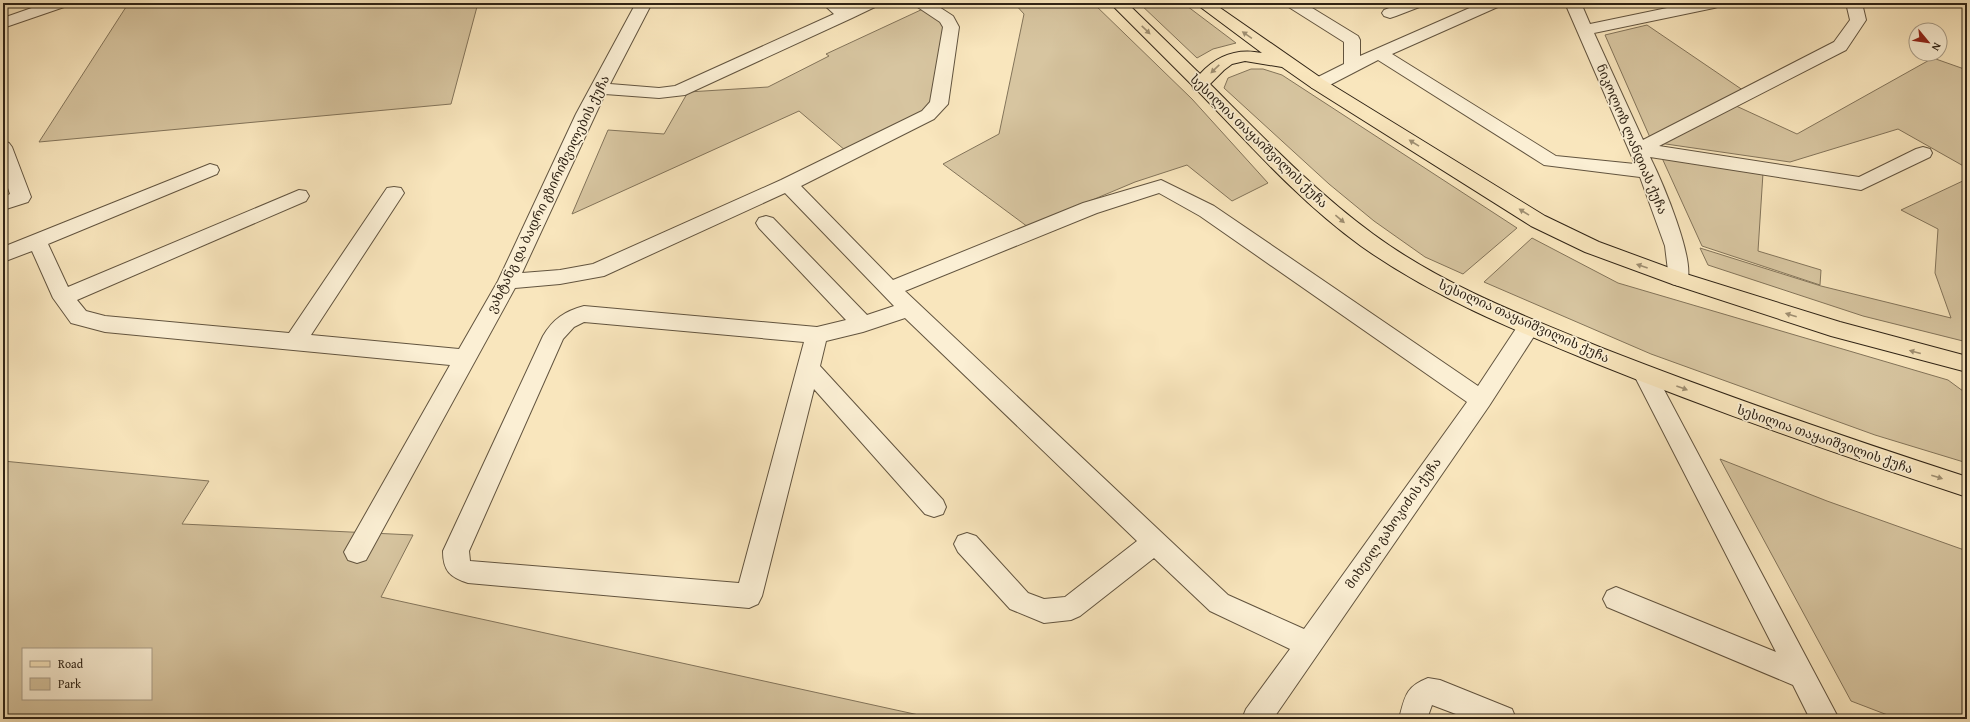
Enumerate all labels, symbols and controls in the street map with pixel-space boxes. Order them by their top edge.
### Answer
north arrow [1908,22,1948,62]
one-way arrow [1141,25,1151,35]
one-way arrow [1242,31,1253,39]
text: N [1928,40,1946,55]
street label: ნიკოლოზ ლანდიას ქუჩა [1592,61,1672,217]
one-way arrow [1210,64,1220,73]
street label: სესილია თაყაიშვილის ქუჩა [1186,70,1332,212]
street label: ვახტანგ და ბადრი გზირიშვილების ქუჩა [482,72,614,316]
one-way arrow [1409,139,1419,147]
one-way arrow [1518,208,1530,215]
one-way arrow [1334,215,1345,224]
one-way arrow [1636,262,1648,268]
street label: სესილია თაყაიშვილის ქუჩა [1436,275,1612,367]
one-way arrow [1784,311,1796,317]
one-way arrow [1909,349,1921,355]
one-way arrow [1676,386,1688,392]
street label: სესილია თაყაიშვილის ქუჩა [1734,400,1916,478]
street label: მიხეილ გახოკიძის ქუჩა [1341,454,1446,592]
one-way arrow [1931,475,1943,481]
legend [22,648,152,700]
text: Road [58,655,84,672]
text: Park [58,675,82,692]

